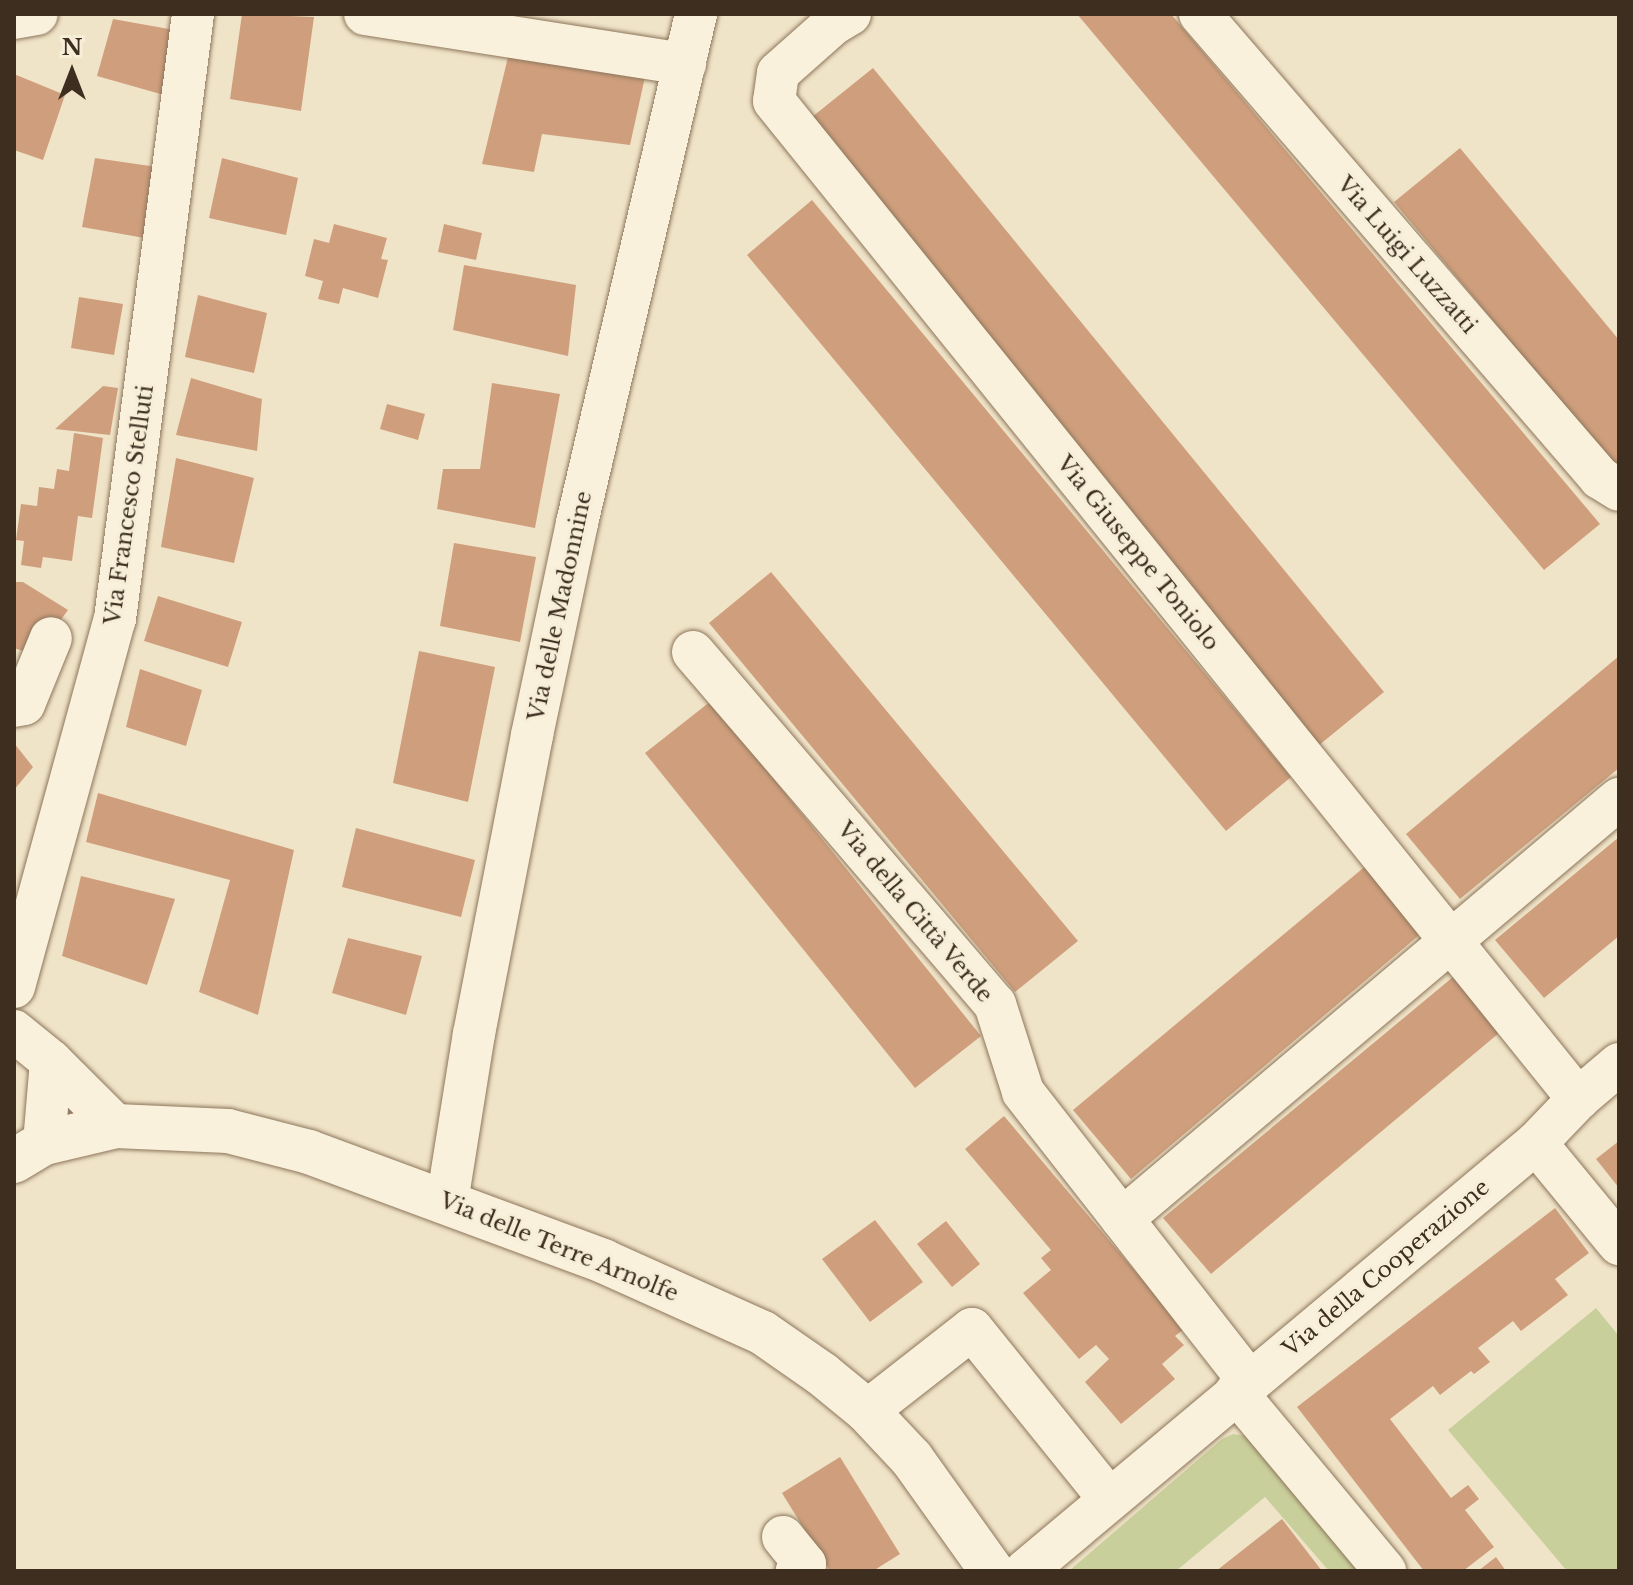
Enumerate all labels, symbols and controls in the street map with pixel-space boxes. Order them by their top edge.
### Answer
north arrow [32,32,112,112]
text: N [62,34,82,61]
street label: Via Luigi Luzzatti [1331,171,1483,339]
street label: Via Francesco Stelluti [99,383,159,627]
street label: Via Giuseppe Toniolo [1051,450,1225,656]
street label: Via delle Madonnine [523,488,597,724]
street label: Via della Città Verde [831,816,999,1008]
street label: Via della Cooperazione [1277,1174,1495,1362]
street label: Via delle Terre Arnolfe [435,1187,683,1307]

